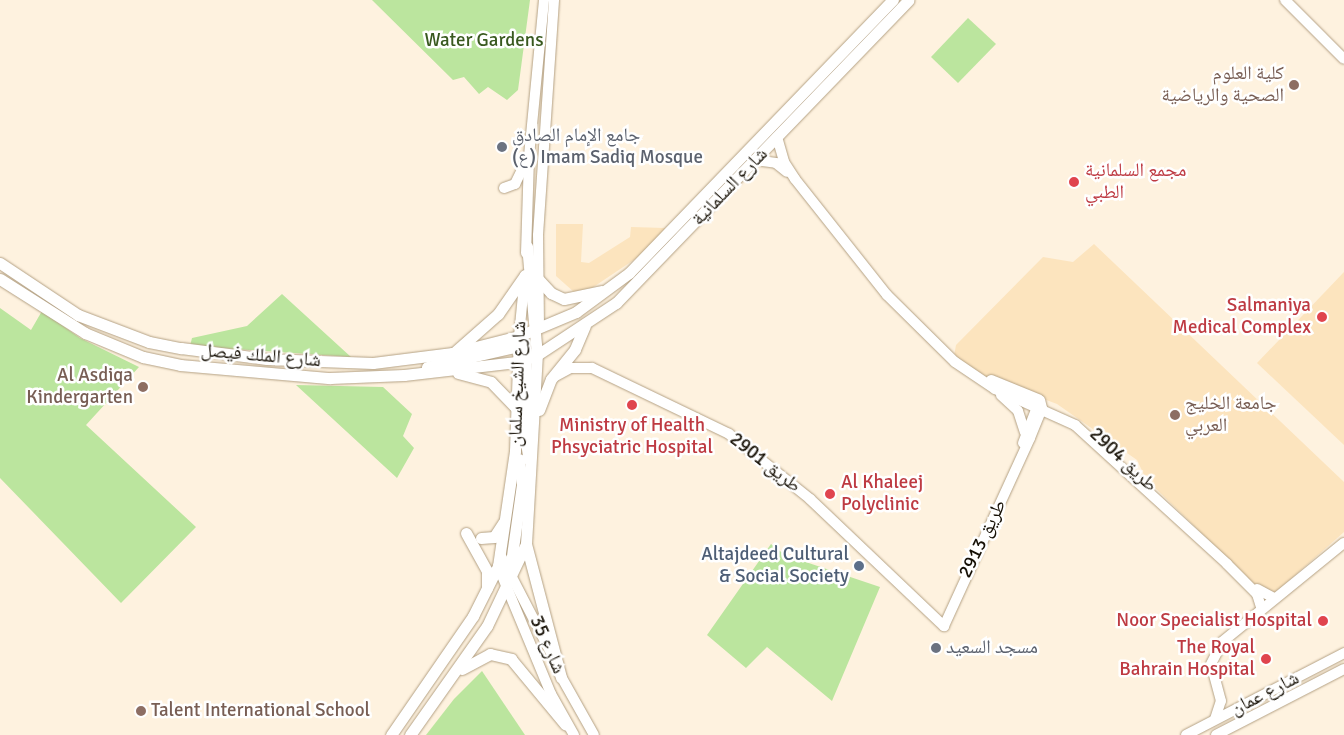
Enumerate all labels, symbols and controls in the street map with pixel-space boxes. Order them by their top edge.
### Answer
park label: Water Gardens [425,30,543,52]
place label: كلية العلوم الصحية والرياضية [1162,63,1284,107]
marker: كلية العلوم الصحية والرياضية [1288,79,1300,91]
place label: جامع الإمام الصادق (ع) Imam Sadiq Mosque [512,125,703,169]
marker: جامع الإمام الصادق (ع) Imam Sadiq Mosque [496,141,508,153]
street label: شارع السلمانية [687,143,773,231]
place label: مجمع السلمانية الطبي [1085,160,1187,204]
marker: مجمع السلمانية الطبي [1067,175,1081,189]
place label: Salmaniya Medical Complex [1173,295,1311,339]
marker: Salmaniya Medical Complex [1315,310,1329,324]
street label: شارع الشيخ سلمان [504,321,532,447]
street label: شارع الملك فيصل [200,339,322,373]
place label: Al Asdiqa Kindergarten [26,365,133,409]
marker: Al Asdiqa Kindergarten [137,381,149,393]
place label: جامعة الخليج العربي [1185,393,1277,437]
marker: Ministry of Health Phsyciatric Hospital [625,398,639,412]
marker: جامعة الخليج العربي [1169,409,1181,421]
place label: Ministry of Health Phsyciatric Hospital [551,415,713,459]
street label: طريق 2904 [1084,423,1162,497]
street label: طريق 2901 [725,428,805,498]
place label: Al Khaleej Polyclinic [841,472,923,516]
marker: Al Khaleej Polyclinic [823,487,837,501]
street label: طريق 2913 [954,496,1012,582]
place label: Altajdeed Cultural & Social Society [701,544,849,588]
marker: Altajdeed Cultural & Social Society [853,560,865,572]
place label: Noor Specialist Hospital [1116,610,1312,632]
street label: شارع 35 [524,613,570,677]
marker: Noor Specialist Hospital [1316,614,1330,628]
place label: مسجد السعيد [946,637,1038,659]
place label: The Royal Bahrain Hospital [1119,637,1255,681]
marker: مسجد السعيد [930,642,942,654]
marker: The Royal Bahrain Hospital [1259,652,1273,666]
street label: شارع عمان [1227,667,1303,721]
place label: Talent International School [151,700,370,722]
marker: Talent International School [135,705,147,717]

